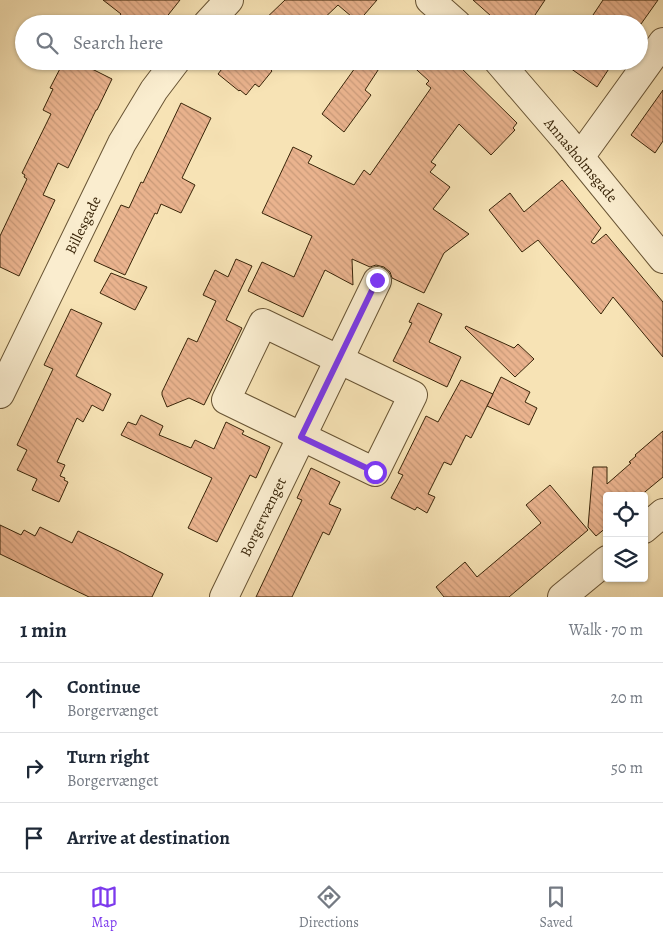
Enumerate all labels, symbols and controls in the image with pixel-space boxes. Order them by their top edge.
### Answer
search box [15,15,648,70]
icon: search [33,29,61,57]
text: Search here [73,30,163,56]
street label: Annasholmsgade [539,113,622,207]
street label: Billesgade [60,192,106,257]
route end [366,269,389,292]
route start [364,461,387,484]
street label: Borgervænget [235,474,291,560]
map controls [603,492,648,582]
button: locate [603,492,648,537]
button: layers [603,537,648,582]
text: 1 min [20,616,67,644]
text: Walk · 70 m [569,619,643,641]
text: Continue [67,674,141,700]
icon: ahead [20,684,48,712]
text: 20 m [610,687,643,709]
text: Borgervænget [67,700,159,722]
text: Turn right [67,744,149,770]
icon: right [20,754,48,782]
text: 50 m [611,757,643,779]
text: Borgervænget [67,770,159,792]
icon: arrive [20,824,48,852]
text: Arrive at destination [67,825,230,851]
tab: Map [90,883,118,932]
tab: Directions [299,883,359,932]
tab: Saved [540,883,573,932]

